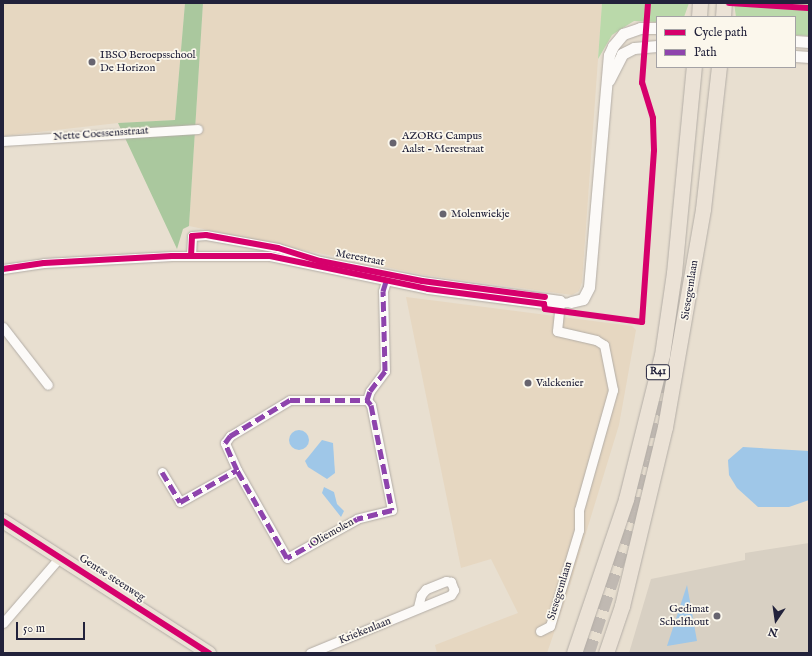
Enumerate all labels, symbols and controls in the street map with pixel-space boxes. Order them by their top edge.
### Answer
legend [656,16,796,68]
text: Cycle path [694,25,747,40]
text: Path [694,45,717,60]
place label: IBSO Beroepsschool De Horizon [100,49,196,75]
marker: IBSO Beroepsschool De Horizon [87,57,97,67]
street label: Nette Coessensstraat [53,124,149,144]
place label: AZORG Campus Aalst - Merestraat [402,130,484,156]
marker: AZORG Campus Aalst - Merestraat [387,137,399,149]
place label: Molenwiekje [451,207,510,221]
marker: Molenwiekje [438,209,448,219]
street label: Merestraat [335,247,385,269]
street label: Siesegemlaan [679,259,701,321]
road number: R41 [645,364,671,380]
place label: Valckenier [536,376,584,390]
marker: Valckenier [523,378,533,388]
street label: Oliemolen [308,516,356,550]
street label: Gentse steenweg [76,552,148,604]
street label: Siesegemlaan [545,560,575,622]
north arrow [756,600,796,640]
place label: Gedimat Schelfhout [660,603,709,629]
marker: Gedimat Schelfhout [712,611,722,621]
scale bar [18,614,87,640]
street label: Kriekenlaan [337,615,393,647]
text: 50 m [23,621,45,636]
text: N [767,624,780,640]

